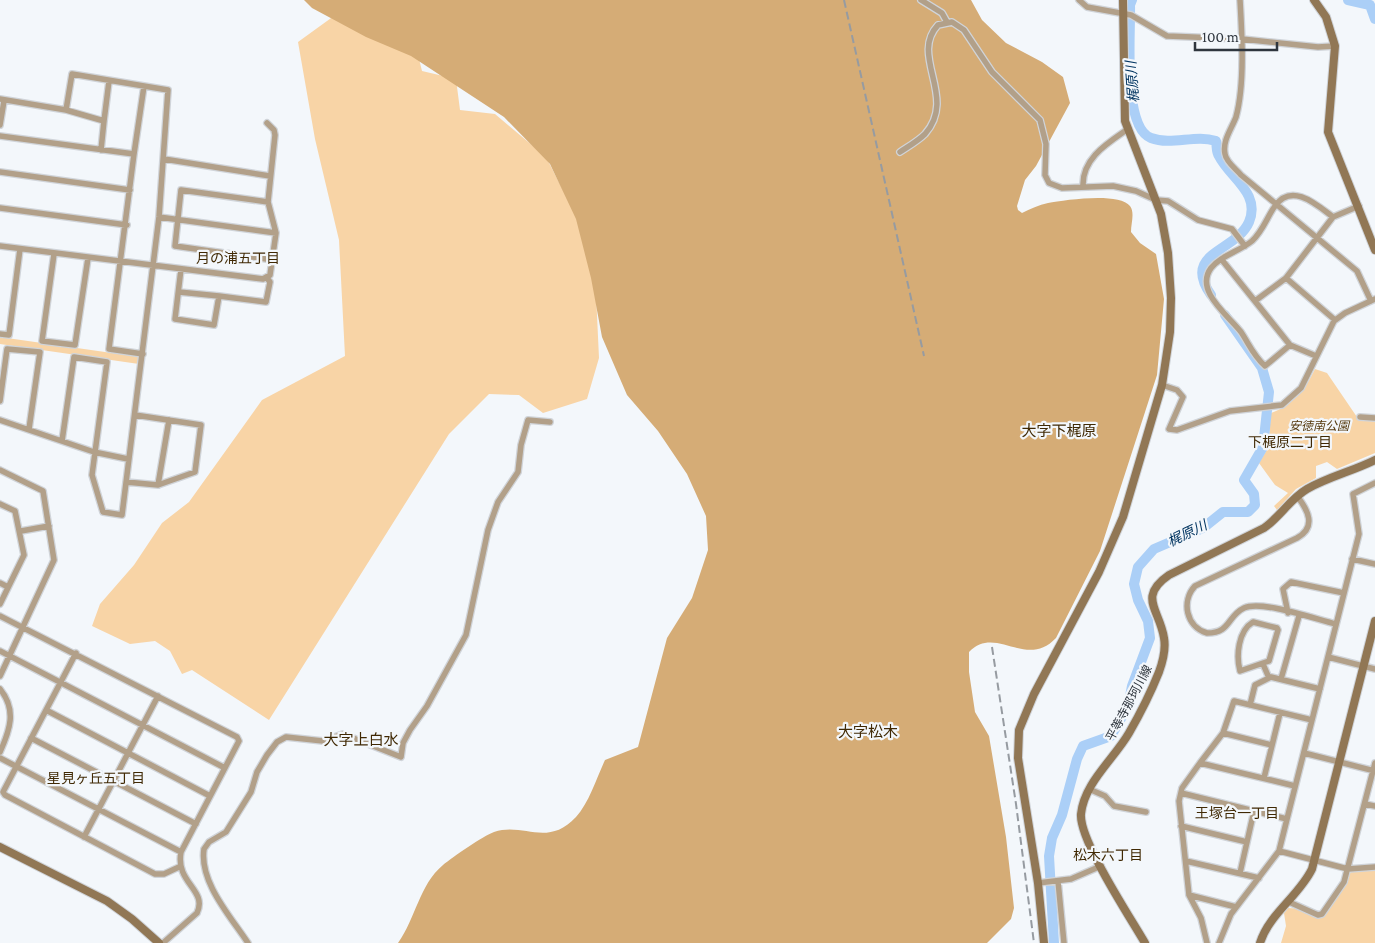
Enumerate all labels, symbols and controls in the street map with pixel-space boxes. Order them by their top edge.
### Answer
scale bar [1195,20,1278,52]
text: 100 m [1202,29,1239,45]
water label: 梶原川 [1122,58,1141,104]
district label: 月の浦五丁目 [196,250,280,266]
park label: 安徳南公園 [1289,419,1351,433]
district label: 大字下梶原 [1021,423,1097,439]
district label: 下梶原二丁目 [1248,434,1332,450]
water label: 梶原川 [1165,516,1211,549]
street label: 平等寺那珂川線 [1103,663,1155,743]
district label: 大字松木 [838,724,898,740]
district label: 大字上白水 [323,732,399,748]
district label: 星見ヶ丘五丁目 [47,770,145,786]
district label: 王塚台一丁目 [1195,805,1279,821]
district label: 松木六丁目 [1073,847,1143,863]

